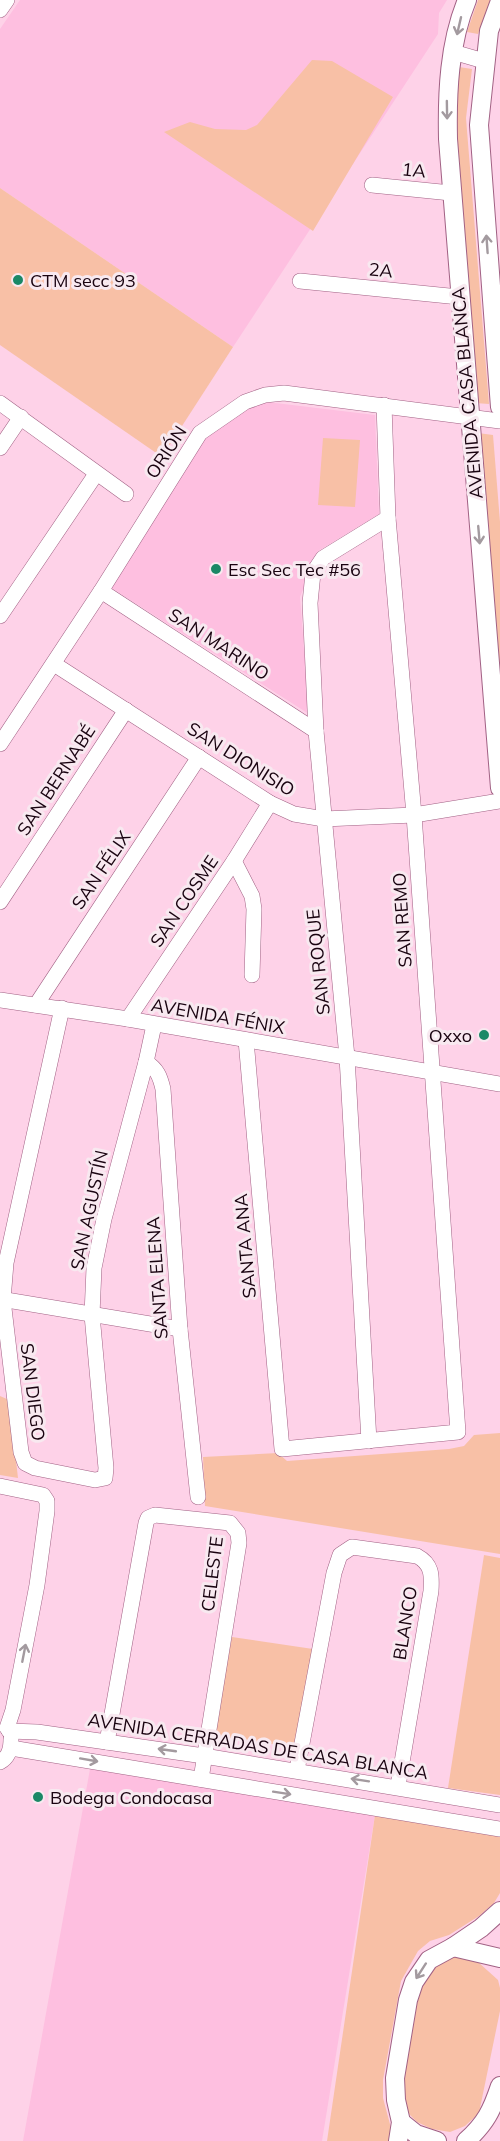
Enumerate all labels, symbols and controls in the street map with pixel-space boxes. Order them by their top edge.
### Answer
one-way arrow [452,16,464,35]
one-way arrow [441,100,453,120]
street label: 1A [401,157,427,183]
one-way arrow [482,234,493,254]
street label: 2A [368,257,394,283]
place label: CTM secc 93 [30,269,136,292]
marker: CTM secc 93 [11,273,25,287]
street label: AVENIDA CASA BLANCA [446,286,488,500]
street label: ORIÓN [140,421,192,483]
one-way arrow [474,525,485,545]
place label: Esc Sec Tec #56 [228,558,361,581]
marker: Esc Sec Tec #56 [209,562,223,576]
street label: SAN MARINO [164,603,274,685]
street label: SAN DIONISIO [183,717,299,801]
street label: SAN BERNABÉ [12,720,100,840]
street label: SAN FÉLIX [66,826,136,914]
street label: SAN COSME [145,851,223,951]
street label: SAN REMO [387,872,417,968]
street label: SAN ROQUE [301,908,335,1016]
street label: AVENIDA FÉNIX [149,993,287,1039]
place label: Oxxo [429,1024,472,1047]
marker: Oxxo [477,1028,491,1042]
street label: SAN AGUSTÍN [65,1148,113,1272]
street label: SANTA ANA [229,1193,261,1299]
street label: SANTA ELENA [141,1216,173,1340]
street label: SAN DIEGO [16,1342,50,1442]
street label: CELESTE [196,1535,228,1613]
street label: BLANCO [388,1585,422,1661]
one-way arrow [19,1643,30,1663]
street label: AVENIDA CERRADAS DE CASA BLANCA [86,1708,430,1784]
one-way arrow [158,1745,177,1756]
one-way arrow [79,1755,99,1766]
one-way arrow [350,1775,370,1786]
place label: Bodega Condocasa [50,1786,212,1809]
one-way arrow [271,1787,291,1798]
marker: Bodega Condocasa [31,1790,45,1804]
one-way arrow [415,1963,427,1979]

